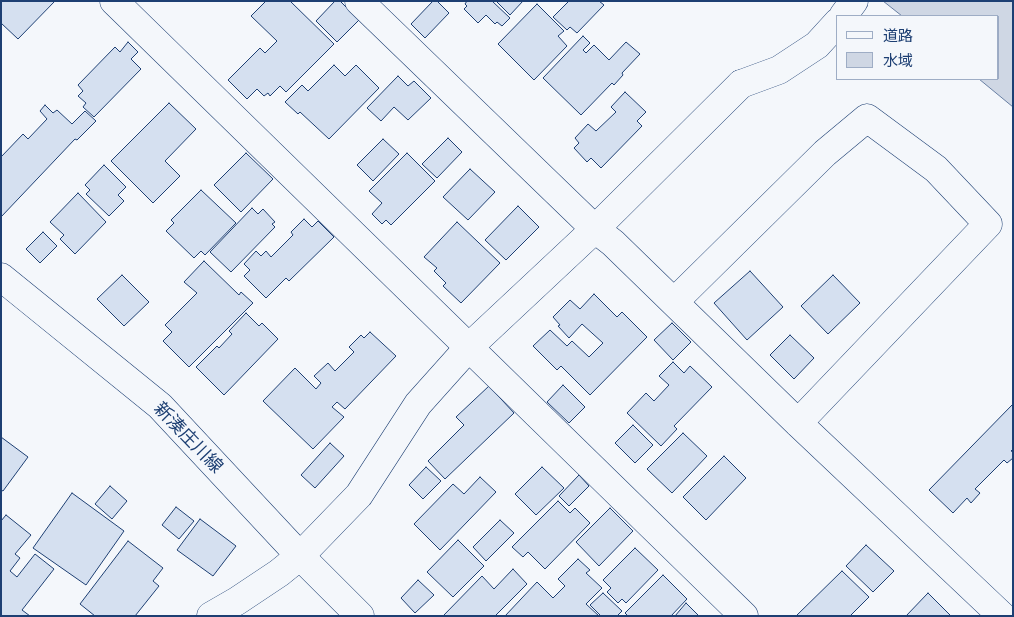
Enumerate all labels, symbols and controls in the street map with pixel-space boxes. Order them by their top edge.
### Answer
legend [836,15,999,80]
text: 道路 [883,27,913,45]
text: 水域 [883,52,913,70]
street label: 新湊庄川線 [149,398,227,478]

